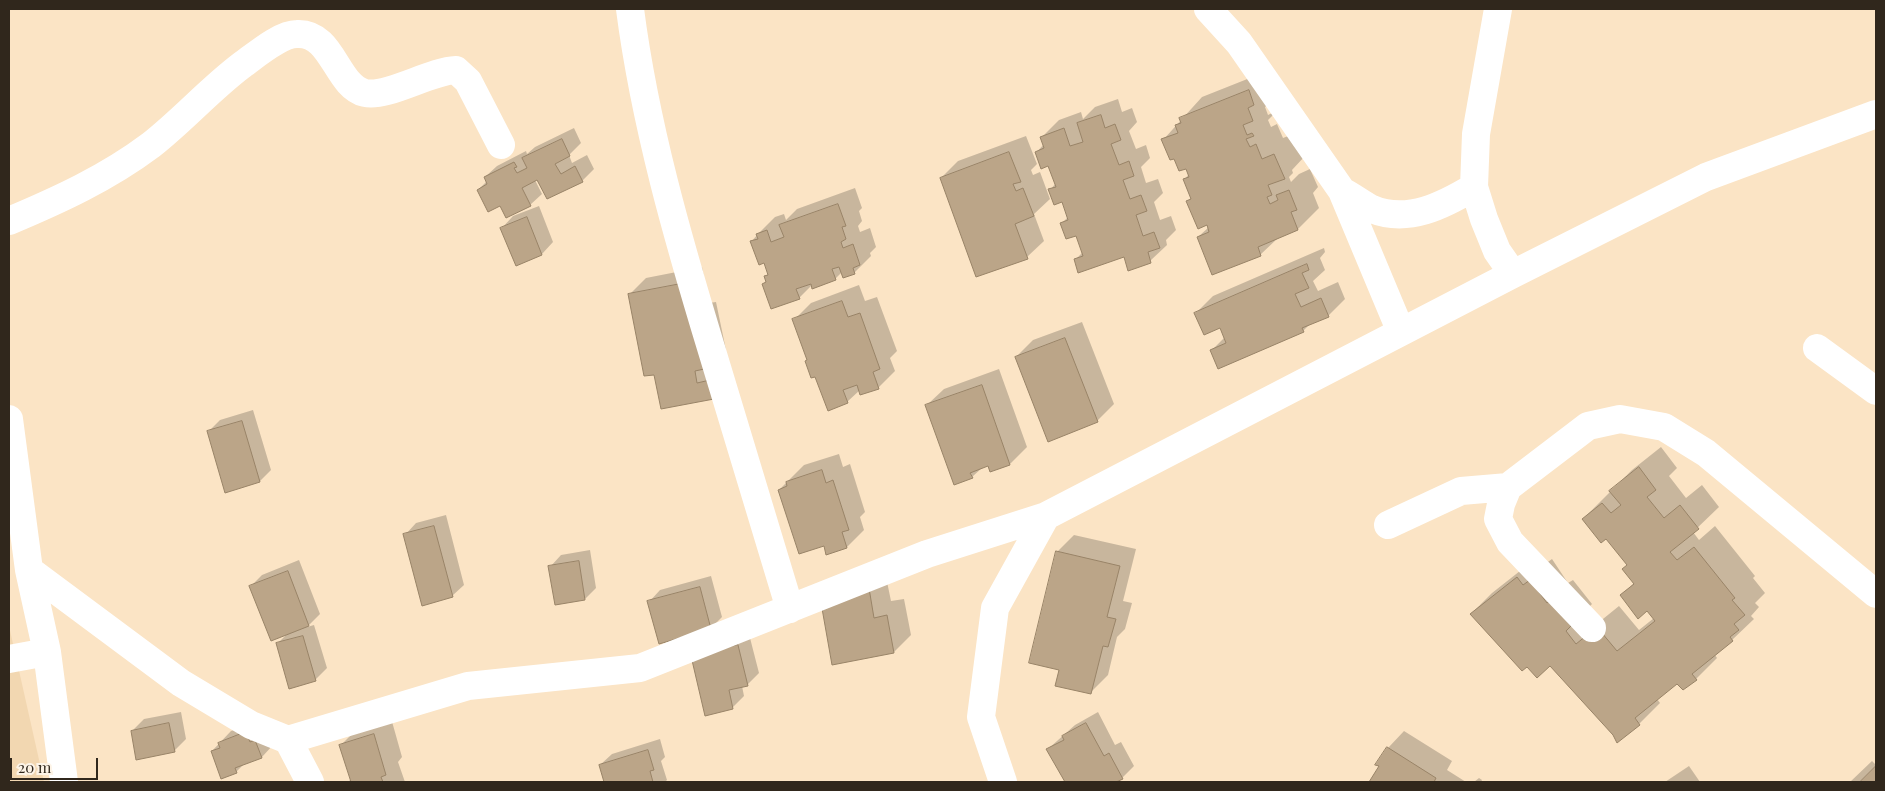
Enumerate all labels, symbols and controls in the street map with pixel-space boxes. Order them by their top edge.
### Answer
scale bar [12,748,100,780]
text: 20 m [18,757,51,777]

